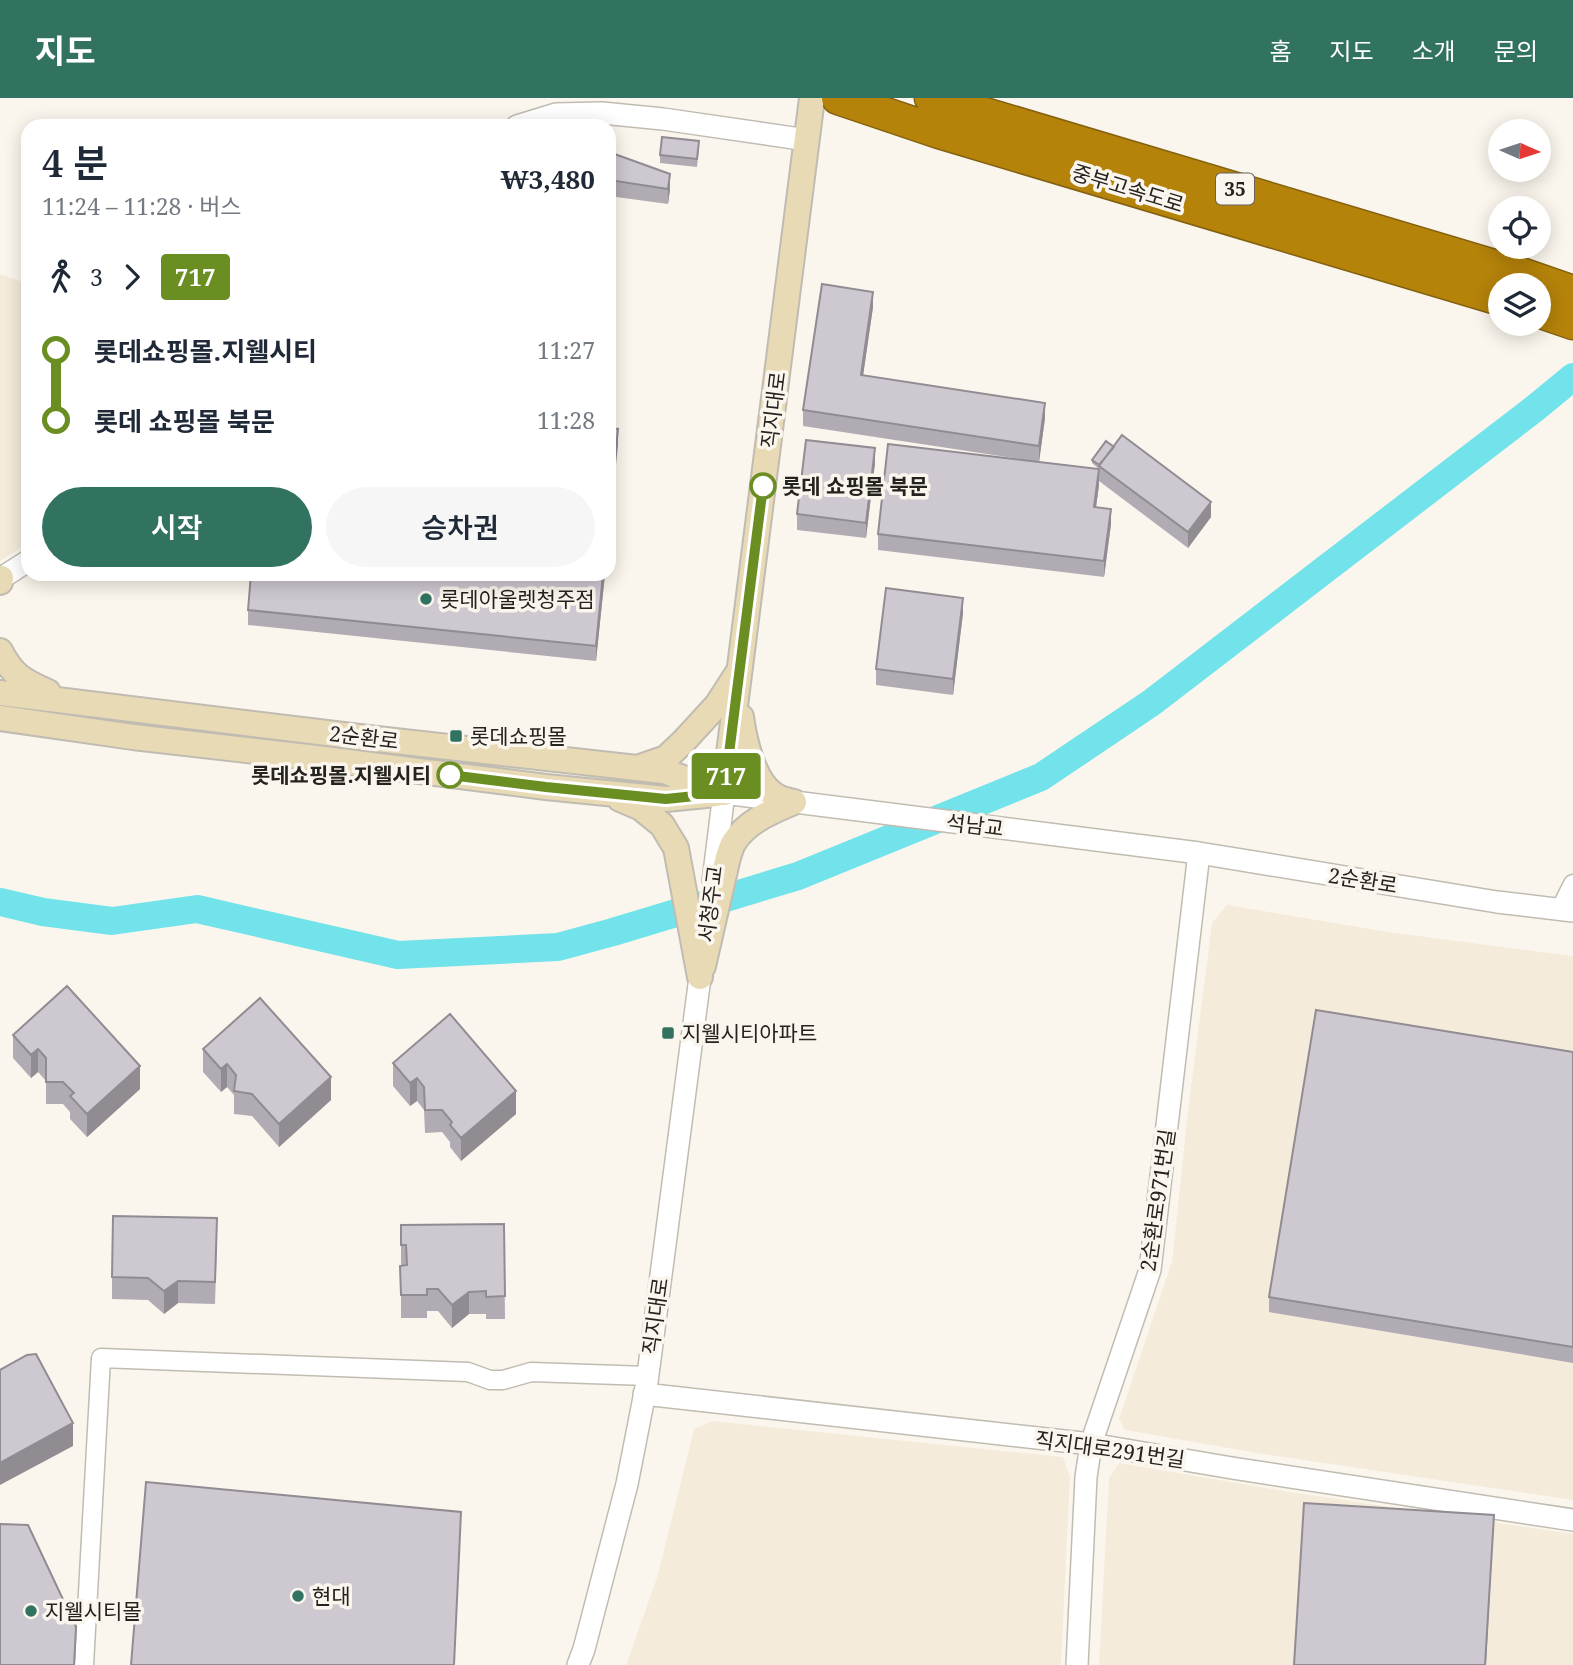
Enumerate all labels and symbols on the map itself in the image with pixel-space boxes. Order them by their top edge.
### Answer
north arrow [1488,119,1550,182]
street label: 중부고속도로 [1068,158,1188,218]
road number: 35 [1216,174,1254,204]
street label: 직지대로 [754,370,792,450]
place label: 롯데 쇼핑몰 북문 [782,472,928,500]
marker: 롯데 쇼핑몰 북문 [750,473,776,499]
place label: 롯데아울렛청주점 [440,585,595,613]
marker: 롯데아울렛청주점 [418,591,434,607]
street label: 2순환로 [328,719,400,755]
place label: 롯데쇼핑몰 [470,722,567,750]
marker: 롯데쇼핑몰 [448,728,464,744]
line badge: 717 [686,753,766,799]
place label: 롯데쇼핑몰.지웰시티 [251,761,431,789]
marker: 롯데쇼핑몰.지웰시티 [437,762,463,788]
street label: 석남교 [945,808,1005,842]
street label: 2순환로 [1326,861,1400,899]
street label: 서청주교 [691,864,729,944]
place label: 지웰시티아파트 [682,1019,817,1047]
marker: 지웰시티아파트 [660,1025,676,1041]
street label: 2순환로971번길 [1133,1127,1181,1273]
street label: 직지대로 [636,1276,674,1356]
street label: 직지대로291번길 [1033,1425,1187,1473]
place label: 현대 [312,1582,351,1610]
marker: 현대 [290,1588,306,1604]
place label: 지웰시티몰 [45,1597,142,1625]
marker: 지웰시티몰 [23,1603,39,1619]

